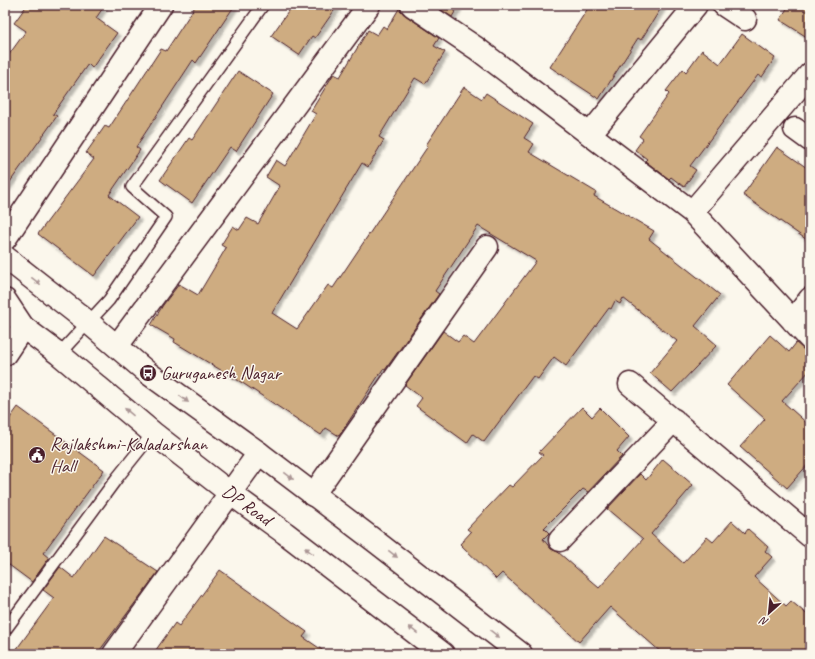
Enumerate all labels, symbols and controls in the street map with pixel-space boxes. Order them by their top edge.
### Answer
one-way arrow [30,277,41,286]
place label: Guruganesh Nagar [161,361,283,385]
bus stop icon: Guruganesh Nagar [138,363,158,383]
one-way arrow [179,395,190,403]
one-way arrow [123,408,134,417]
place label: Rajlakshmi-Kaladarshan Hall [50,432,209,478]
public building icon: Rajlakshmi-Kaladarshan Hall [27,445,47,465]
one-way arrow [283,472,294,480]
street label: DP Road [217,479,279,533]
one-way arrow [304,547,315,555]
one-way arrow [387,550,398,559]
north arrow [749,593,789,633]
text: N [756,613,771,630]
one-way arrow [407,626,418,634]
one-way arrow [490,630,501,638]

